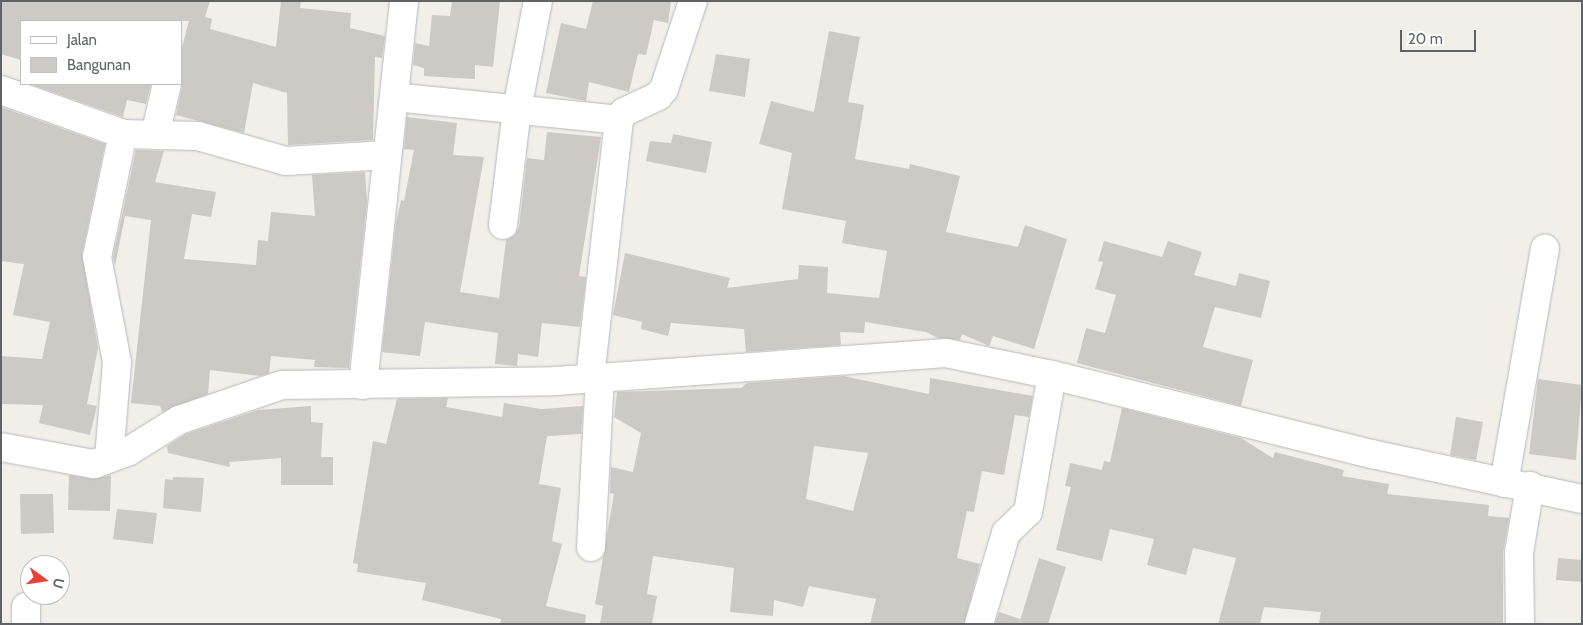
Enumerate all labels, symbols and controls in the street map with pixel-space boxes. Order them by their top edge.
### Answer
legend [20,20,182,85]
scale bar [1403,20,1479,52]
text: 20 m [1408,30,1443,48]
text: Jalan [67,31,97,49]
text: Bangunan [67,56,131,74]
north arrow [20,555,70,605]
text: U [49,576,69,590]

